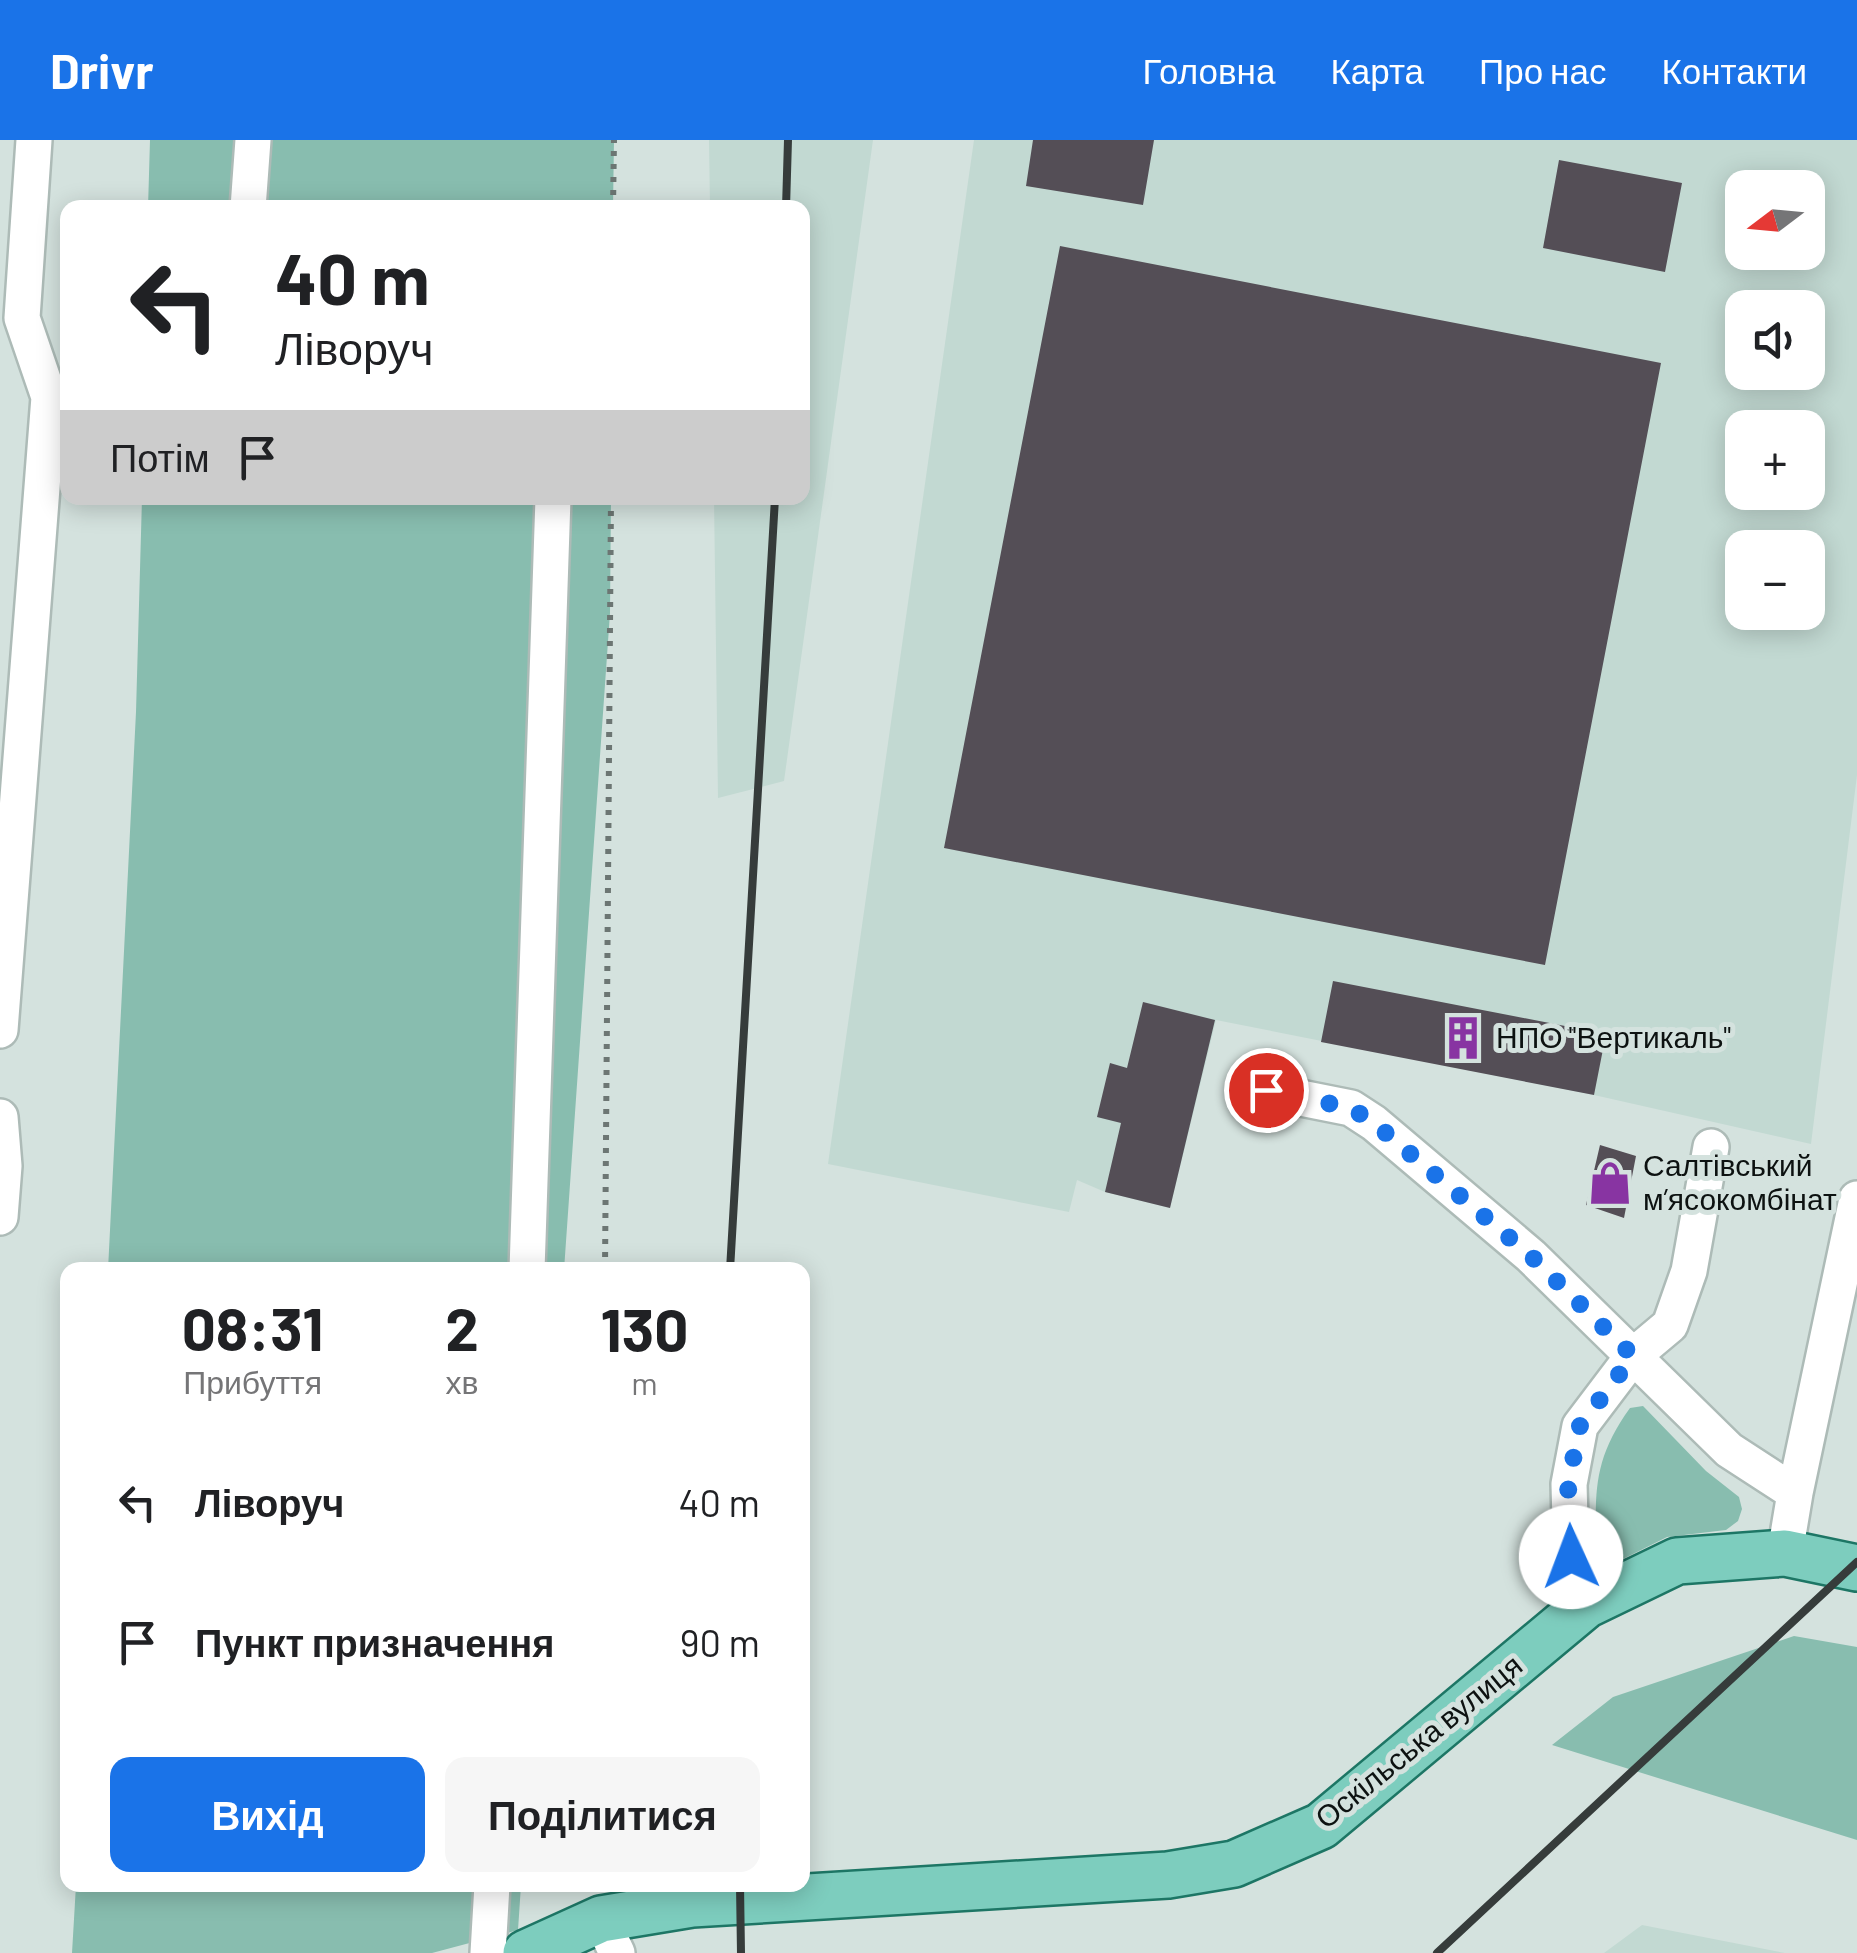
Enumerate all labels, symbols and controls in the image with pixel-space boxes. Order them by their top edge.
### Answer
text: Drivr [50,41,154,99]
text: Головна [1142,49,1275,91]
text: Карта [1330,49,1424,91]
text: Про нас [1479,49,1606,91]
text: Контакти [1661,49,1807,91]
north arrow [1725,170,1825,270]
map controls [1725,170,1825,630]
text: 40 m [275,235,430,319]
icon: left [110,240,240,370]
button: sound [1725,290,1825,390]
text: Ліворуч [275,320,433,374]
button: + [1725,410,1825,510]
icon: arrive [230,430,285,485]
text: Потім [110,434,210,480]
button: − [1725,530,1825,630]
building icon: НПО "Вертикаль" [1439,1014,1487,1062]
place label: НПО "Вертикаль" [1496,1018,1731,1054]
pin [1224,1048,1309,1133]
icon: arrive [1239,1063,1294,1118]
place label: Салтівський мʼясокомбінат [1643,1146,1837,1216]
shop icon: Салтівський мʼясокомбінат [1586,1159,1634,1207]
text: 08:31 [182,1291,324,1363]
text: 2 [445,1291,479,1363]
text: 130 [601,1292,688,1364]
text: Прибуття [183,1362,322,1400]
text: хв [446,1362,479,1400]
text: m [631,1363,658,1401]
icon: left [110,1475,165,1530]
text: Ліворуч [195,1479,344,1525]
text: 40 m [679,1479,760,1525]
position arrow [1519,1505,1623,1609]
icon: arrive [110,1615,165,1670]
text: Пункт призначення [195,1619,554,1665]
text: 90 m [680,1619,760,1665]
street label: Оскільська вулиця [1307,1646,1528,1835]
button: Вихід [110,1757,425,1872]
button: Поділитися [445,1757,760,1872]

